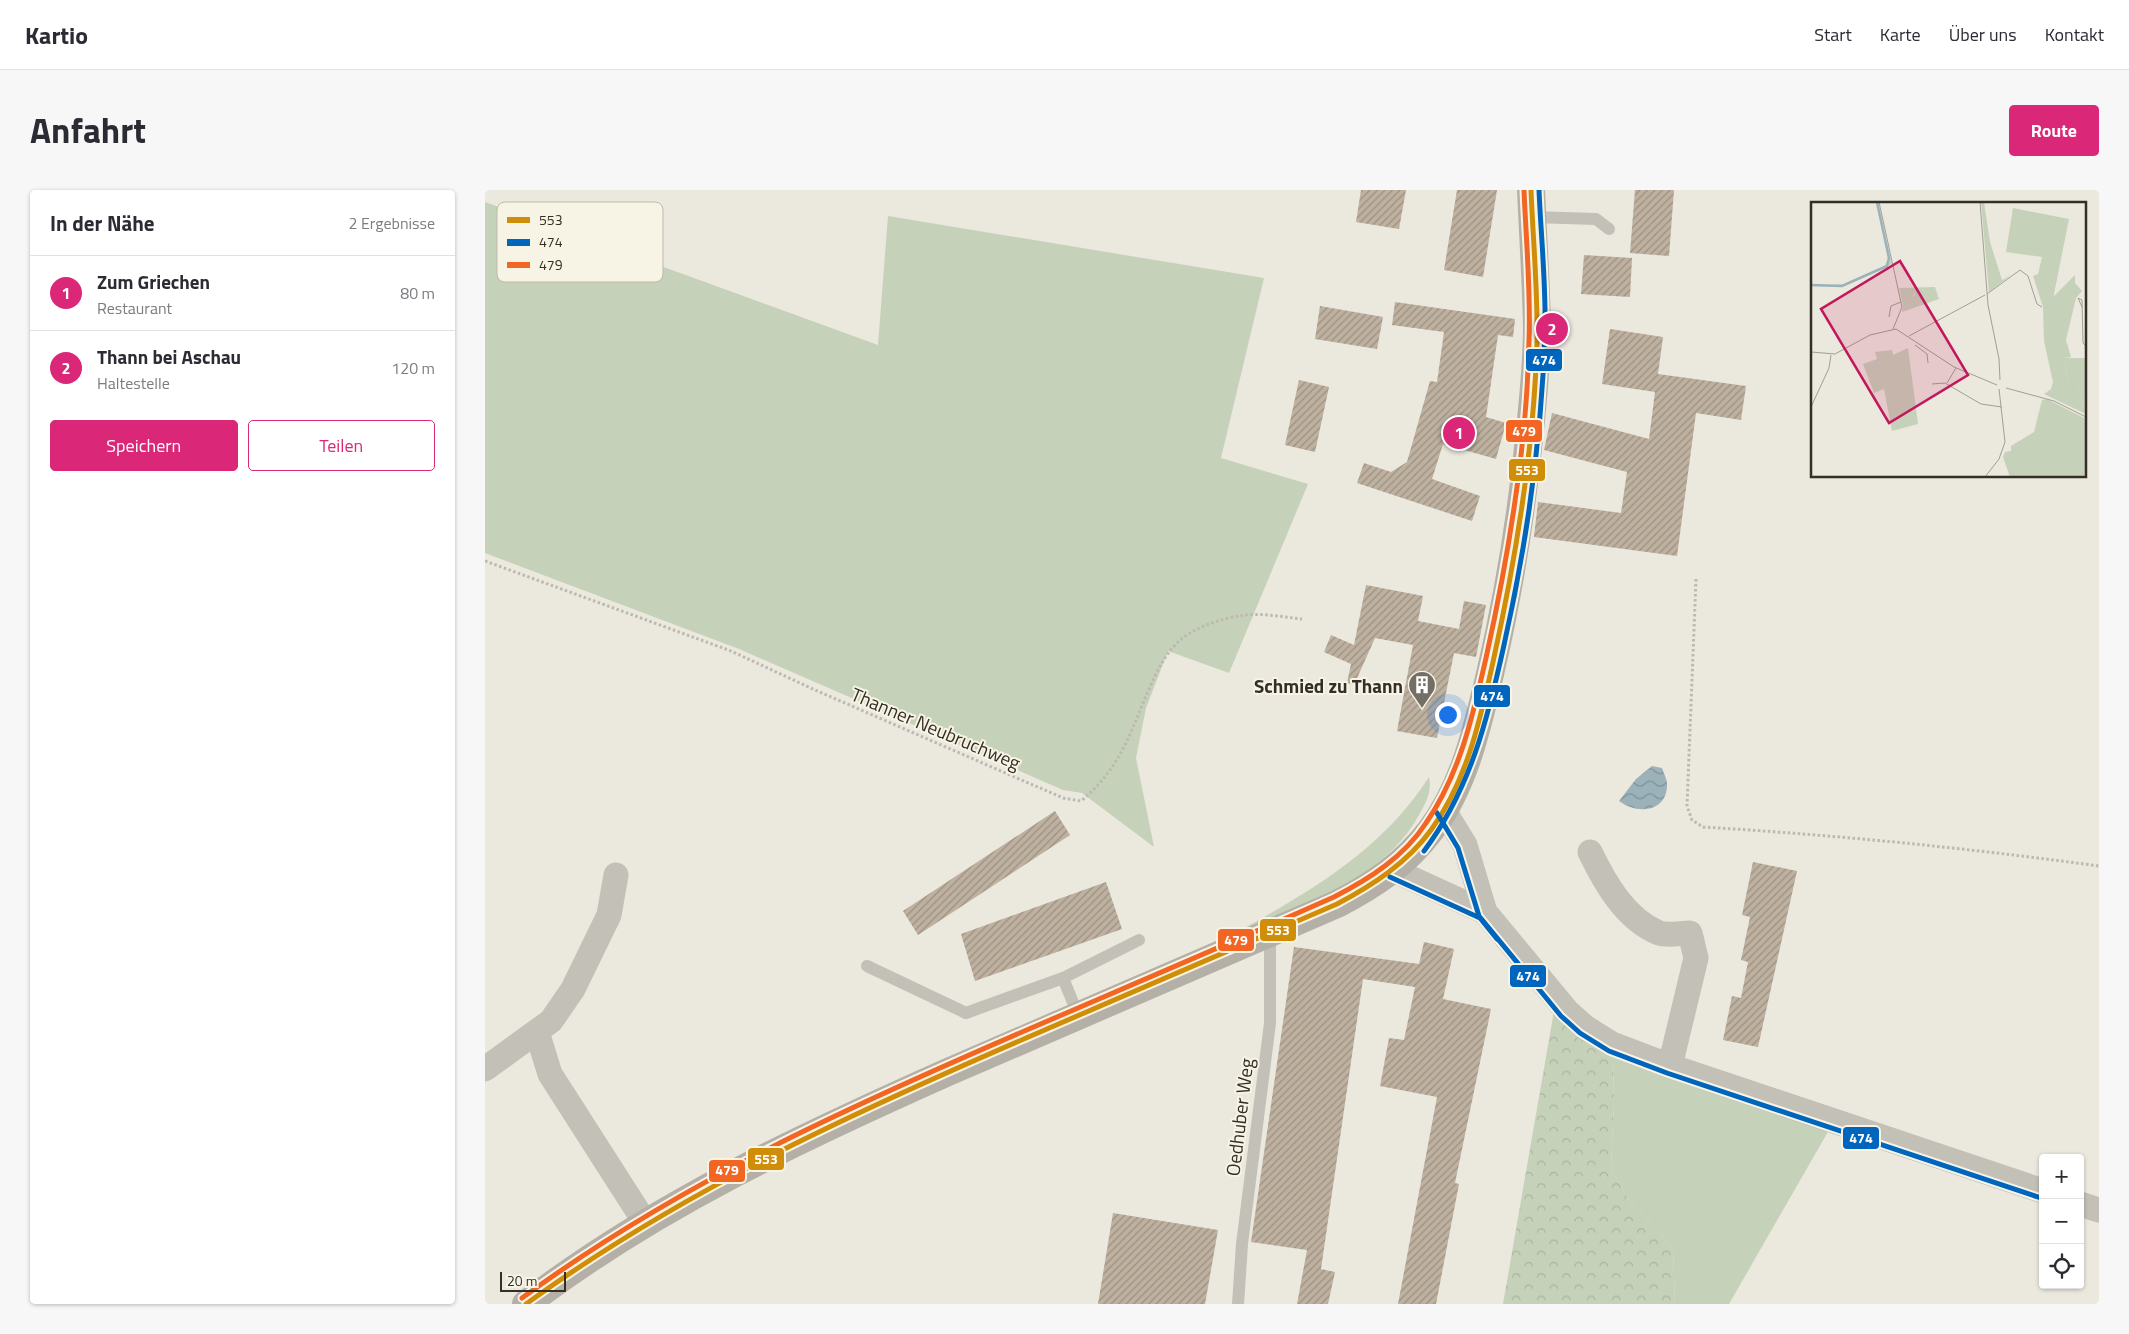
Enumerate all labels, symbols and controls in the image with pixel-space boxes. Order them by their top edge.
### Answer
text: Kartio [25,17,88,53]
text: Start [1814,21,1852,48]
text: Karte [1880,21,1921,48]
text: Über uns [1949,21,2017,48]
text: Kontakt [2045,21,2104,48]
text: Anfahrt [30,103,146,157]
button: Route [2009,105,2099,156]
legend [497,202,663,282]
inset map [1811,202,2087,478]
text: In der Nähe [50,207,155,239]
text: 553 [539,209,563,230]
text: 2 Ergebnisse [348,211,435,235]
text: 474 [539,231,563,252]
text: 479 [539,254,563,275]
text: Zum Griechen [97,267,210,296]
text: 1 [62,281,70,305]
text: 80 m [400,281,435,305]
text: Restaurant [97,296,172,320]
pin: 2 [1536,310,1568,348]
text: Thann bei Aschau [97,342,241,371]
line badge: 474 [1525,348,1563,372]
text: 474 [1532,349,1556,370]
text: 2 [62,356,70,380]
text: 120 m [391,356,435,380]
text: Haltestelle [97,371,170,395]
pin: 1 [1443,414,1475,452]
line badge: 479 [1505,419,1543,443]
button: Speichern [50,420,238,471]
button: Teilen [248,420,435,471]
text: 479 [1512,420,1536,441]
line badge: 553 [1508,458,1546,482]
text: 553 [1515,459,1539,480]
building icon: Schmied zu Thann [1407,670,1437,709]
place label: Schmied zu Thann [1254,671,1403,700]
street label: Thanner Neubruchweg [847,679,1026,777]
line badge: 474 [1473,684,1511,708]
text: 474 [1480,685,1504,706]
your location [1435,702,1461,728]
line badge: 553 [1259,918,1297,942]
text: 553 [1266,919,1290,940]
line badge: 479 [1217,928,1255,952]
text: 479 [1224,929,1248,950]
line badge: 474 [1509,964,1547,988]
text: 474 [1516,965,1540,986]
street label: Oedhuber Weg [1217,1056,1261,1178]
line badge: 474 [1842,1126,1880,1150]
text: 474 [1849,1127,1873,1148]
line badge: 553 [747,1147,785,1171]
text: 553 [754,1148,778,1169]
map controls [2039,1154,2084,1289]
button: + [2039,1154,2084,1199]
line badge: 479 [708,1159,746,1183]
text: 479 [715,1159,739,1180]
button: − [2039,1199,2084,1244]
button: locate [2039,1244,2084,1289]
scale bar [500,1269,566,1292]
text: 20 m [507,1270,537,1291]

